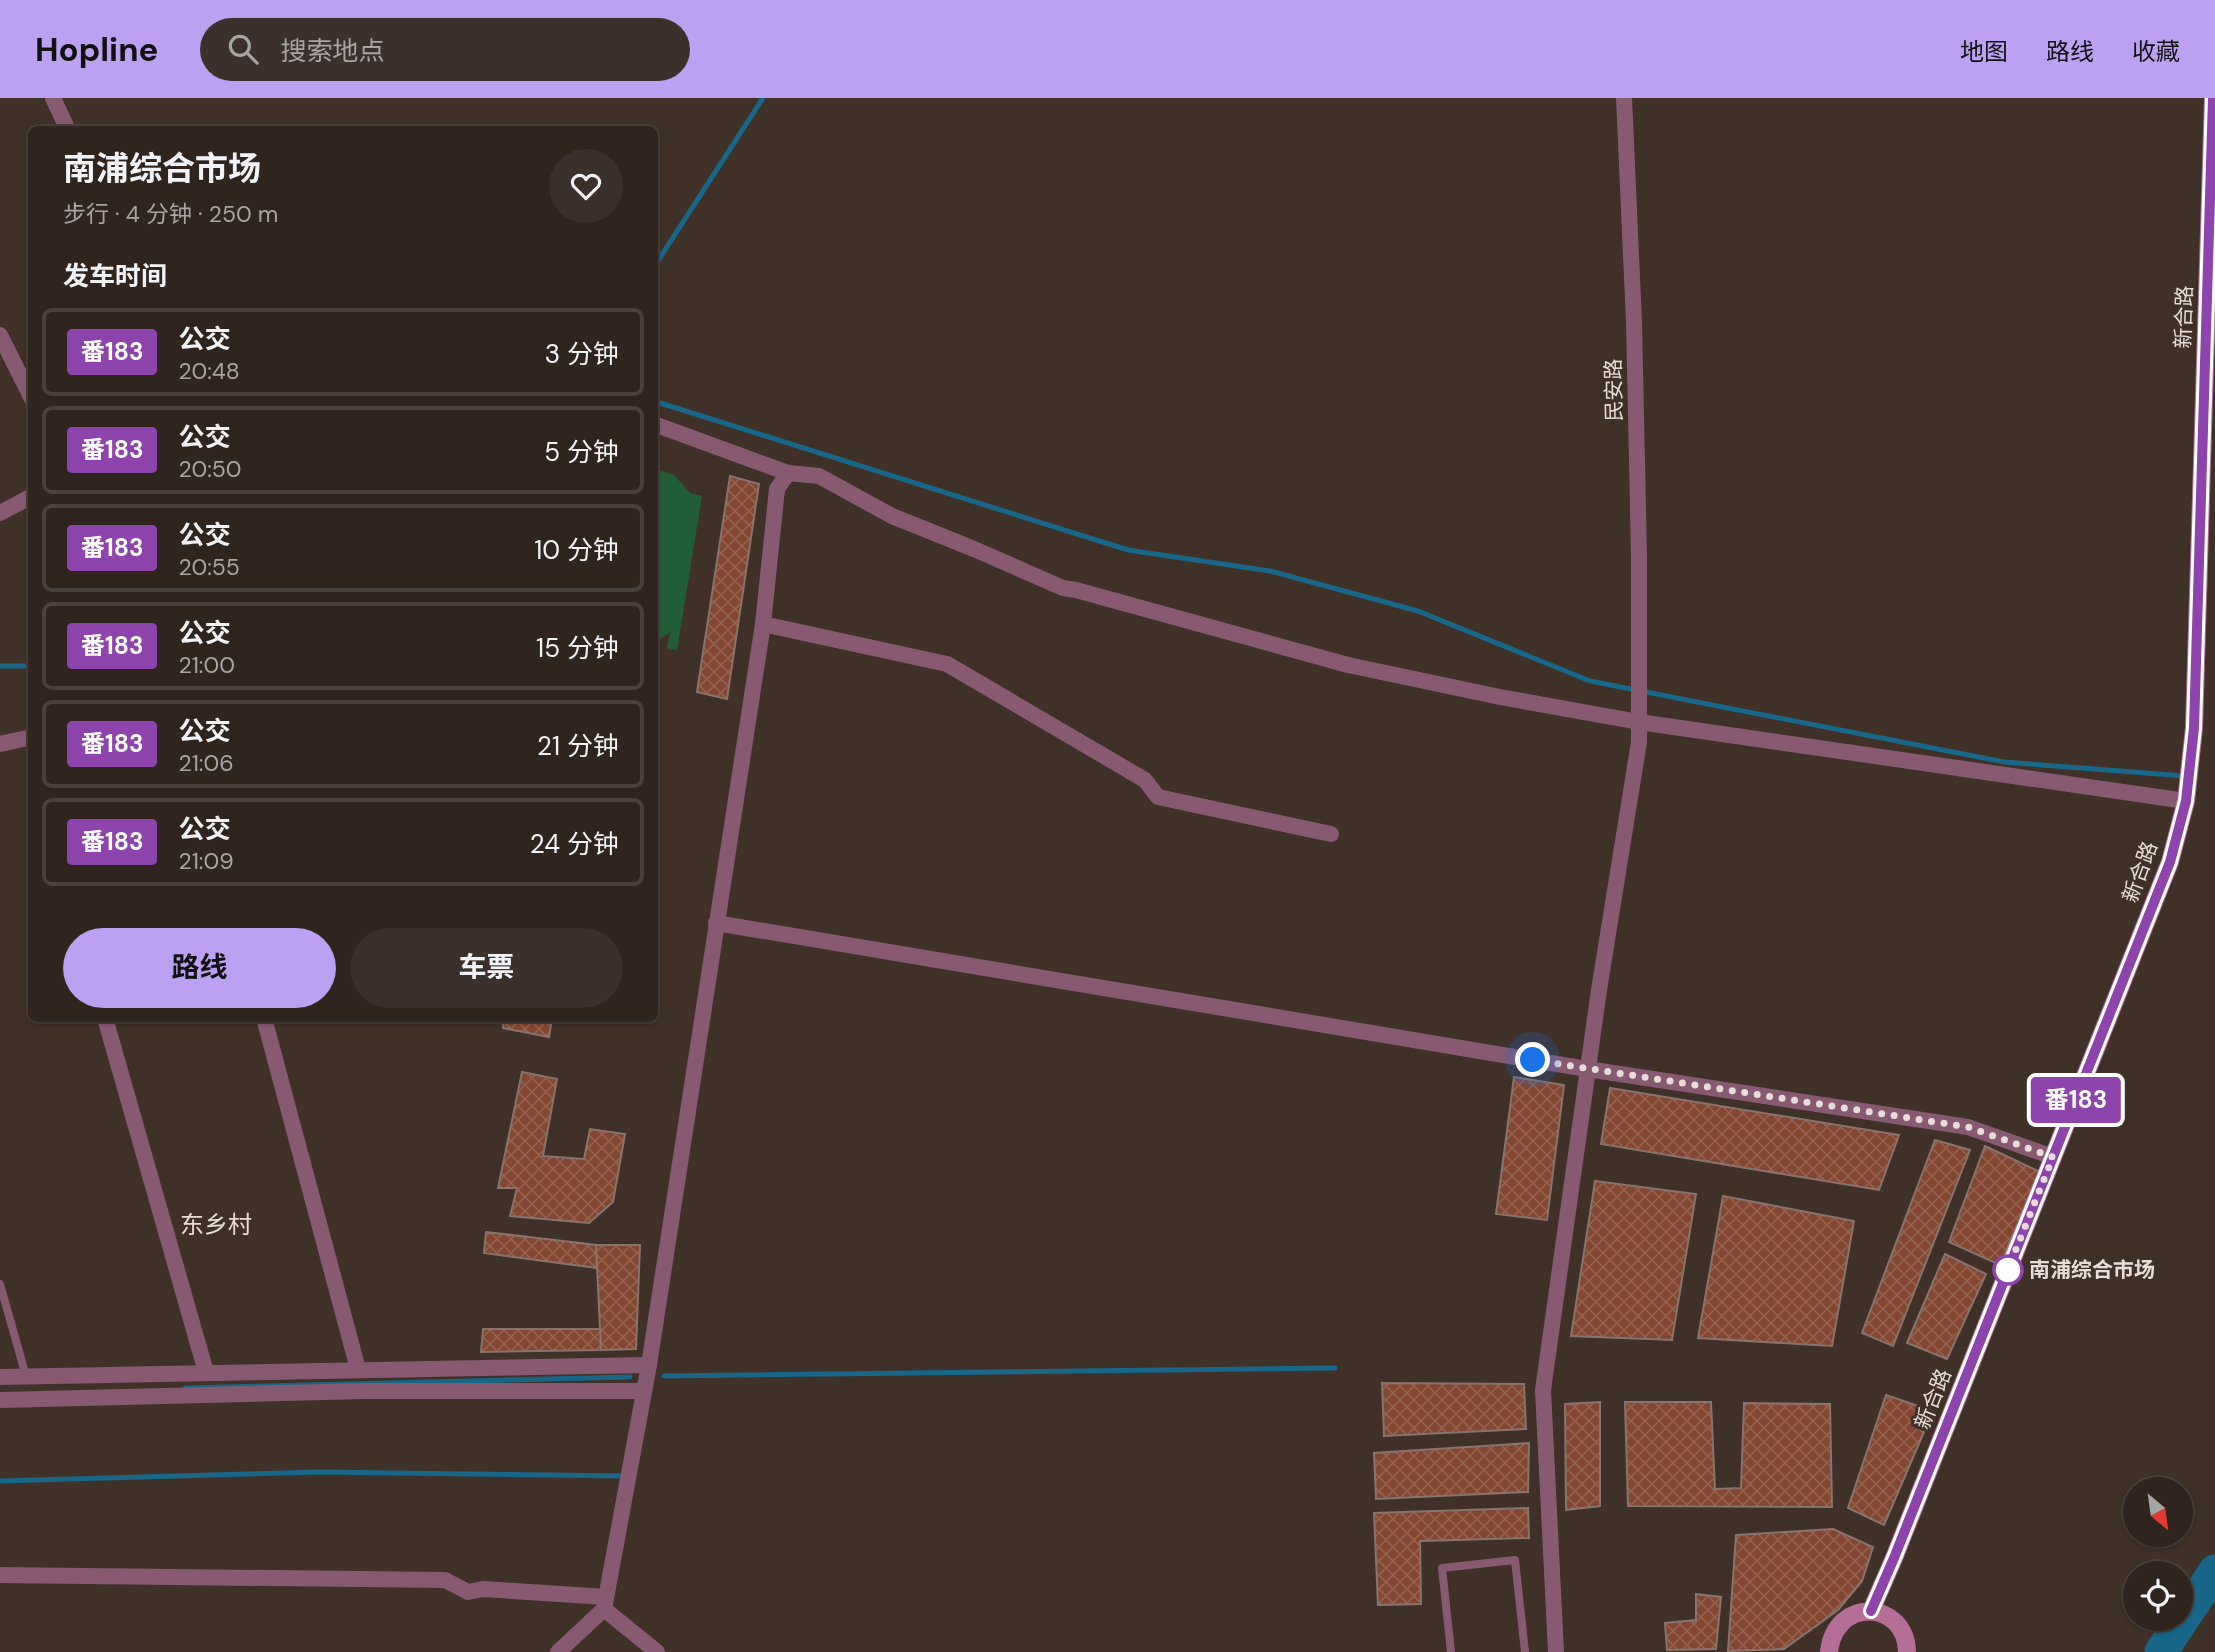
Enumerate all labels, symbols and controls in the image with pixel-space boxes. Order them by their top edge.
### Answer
search box [200,18,690,81]
text: Hopline [35,28,158,71]
icon: search [224,30,262,68]
text: 搜索地点 [280,34,384,68]
text: 地图 [1960,36,2008,67]
text: 路线 [2046,36,2094,67]
text: 收藏 [2132,36,2180,67]
text: 南浦综合市场 [63,147,261,190]
button: heart [549,149,623,223]
text: 步行 · 4 分钟 · 250 m [63,199,278,229]
text: 发车时间 [63,259,167,293]
street label: 新合路 [2169,285,2199,349]
text: 公交 [178,322,230,356]
text: 番183 [81,336,143,367]
text: 3 分钟 [545,337,619,371]
text: 20:48 [178,356,240,386]
street label: 民安路 [1599,358,1629,422]
text: 公交 [178,420,230,454]
text: 番183 [81,434,143,465]
text: 5 分钟 [544,435,619,469]
text: 20:50 [178,454,242,484]
text: 公交 [178,518,230,552]
text: 番183 [81,532,143,563]
text: 10 分钟 [534,533,619,567]
text: 20:55 [178,552,240,582]
text: 公交 [178,616,230,650]
text: 番183 [81,630,143,661]
text: 15 分钟 [536,631,619,665]
text: 21:00 [178,650,235,680]
text: 公交 [178,714,230,748]
text: 番183 [81,728,143,759]
text: 21 分钟 [537,729,619,763]
text: 21:06 [178,748,234,778]
text: 公交 [178,812,230,846]
text: 番183 [81,826,143,857]
text: 24 分钟 [530,827,619,861]
street label: 新合路 [2116,838,2164,906]
text: 21:09 [178,846,234,876]
button: 路线 [63,928,336,1008]
button: 车票 [350,928,623,1008]
your location [1515,1042,1550,1077]
line badge: 番183 [2027,1077,2125,1123]
text: 番183 [2045,1084,2107,1115]
district label: 东乡村 [180,1209,252,1240]
marker: 南浦综合市场 [1993,1255,2023,1285]
place label: 南浦综合市场 [2029,1256,2155,1284]
street label: 新合路 [1908,1365,1958,1433]
north arrow [2123,1477,2193,1547]
map controls [2123,1477,2193,1631]
button: locate [2123,1561,2193,1631]

